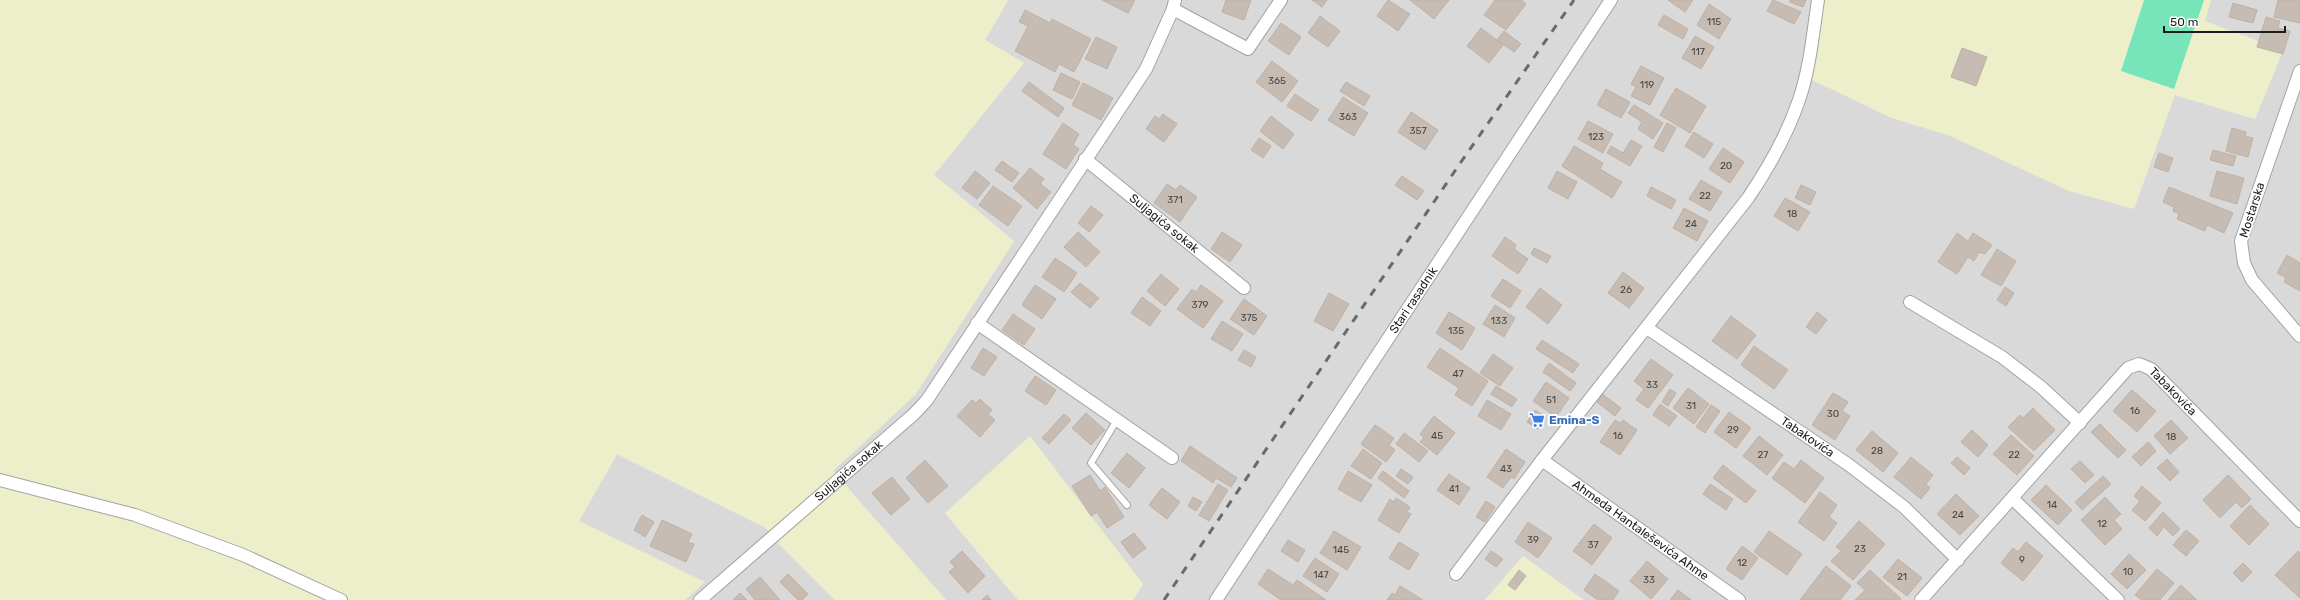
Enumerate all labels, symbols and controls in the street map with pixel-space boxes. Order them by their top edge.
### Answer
scale bar [2164,8,2285,34]
text: 50 m [2170,15,2198,29]
house number: 115 [1707,16,1721,28]
house number: 117 [1691,46,1705,58]
house number: 365 [1268,75,1286,87]
house number: 119 [1640,79,1654,91]
house number: 363 [1339,111,1357,123]
house number: 357 [1409,125,1427,137]
house number: 123 [1588,131,1604,143]
house number: 20 [1720,160,1732,172]
street label: Mostarska [2237,181,2267,239]
house number: 22 [1699,190,1711,202]
street label: Suljagića sokak [1127,191,1202,256]
house number: 371 [1167,194,1183,206]
house number: 18 [1787,208,1797,220]
house number: 24 [1685,218,1697,230]
street label: Stari rasadnik [1386,264,1441,336]
house number: 26 [1620,284,1632,296]
house number: 379 [1191,299,1209,311]
house number: 375 [1240,312,1258,324]
house number: 133 [1491,315,1507,327]
house number: 135 [1448,325,1464,337]
street label: Tabakovića [2146,364,2200,418]
house number: 47 [1452,368,1464,380]
house number: 33 [1646,379,1658,391]
house number: 51 [1546,394,1556,406]
house number: 31 [1686,400,1696,412]
house number: 16 [2130,405,2140,417]
house number: 30 [1827,408,1839,420]
supermarket icon: Emina-S [1528,411,1546,429]
place label: Emina-S [1549,413,1600,427]
street label: Tabakovića [1778,414,1837,460]
house number: 29 [1727,424,1739,436]
house number: 45 [1431,430,1443,442]
house number: 16 [1613,430,1623,442]
house number: 18 [2166,431,2176,443]
street label: Suljagića sokak [812,437,886,504]
house number: 28 [1871,445,1883,457]
house number: 27 [1758,449,1769,461]
house number: 22 [2008,449,2020,461]
house number: 43 [1500,463,1512,475]
street label: Ahmeda Hantaleševića Ahme [1570,477,1712,583]
house number: 41 [1449,483,1459,495]
house number: 14 [2047,499,2057,511]
house number: 24 [1952,509,1964,521]
house number: 12 [2097,518,2107,530]
house number: 39 [1527,534,1539,546]
house number: 37 [1587,539,1599,551]
house number: 23 [1854,543,1866,555]
house number: 145 [1333,544,1349,556]
house number: 9 [2019,554,2025,566]
house number: 12 [1737,557,1747,569]
house number: 10 [2123,566,2133,578]
house number: 147 [1313,569,1329,581]
house number: 21 [1897,571,1907,583]
house number: 33 [1643,574,1655,586]

